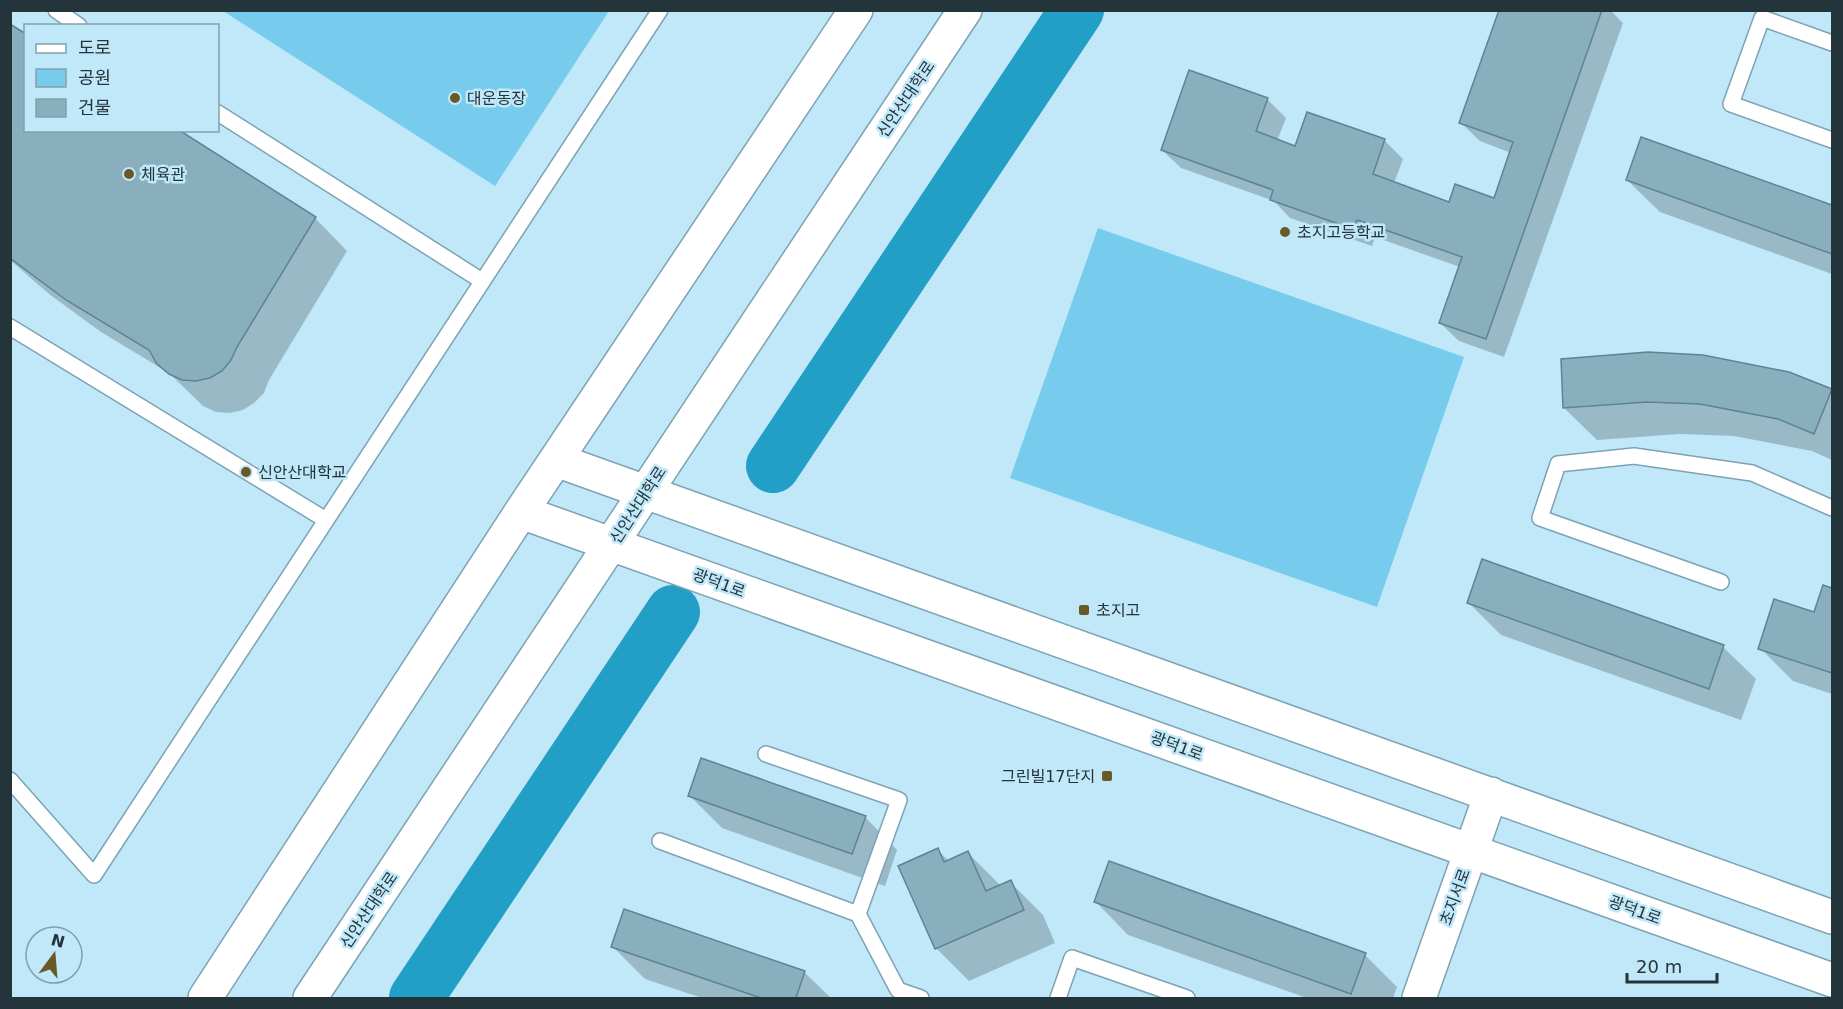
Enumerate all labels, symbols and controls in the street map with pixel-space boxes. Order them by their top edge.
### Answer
legend [24,24,219,132]
text: 도로 [78,37,111,58]
street label: 신안산대학로 [873,57,939,141]
text: 공원 [78,67,111,88]
place label: 대운동장 [467,89,526,108]
marker: 대운동장 [448,91,462,105]
text: 건물 [78,97,111,118]
place label: 체육관 [141,165,185,184]
marker: 체육관 [122,167,136,181]
place label: 초지고등학교 [1297,223,1385,242]
marker: 초지고등학교 [1278,225,1292,239]
place label: 신안산대학교 [258,463,346,482]
street label: 신안산대학로 [606,463,670,547]
marker: 신안산대학교 [239,465,253,479]
street label: 광덕1로 [690,565,748,601]
place label: 초지고 [1096,601,1140,620]
marker: 초지고 [1077,603,1091,617]
street label: 광덕1로 [1148,728,1206,764]
place label: 그린빌17단지 [1001,767,1095,786]
marker: 그린빌17단지 [1100,769,1114,783]
street label: 초지서로 [1436,866,1474,928]
street label: 신안산대학로 [336,868,402,952]
street label: 광덕1로 [1606,892,1664,928]
north arrow [24,925,84,985]
text: N [49,930,67,952]
scale bar [1627,946,1717,984]
text: 20 m [1636,956,1682,977]

